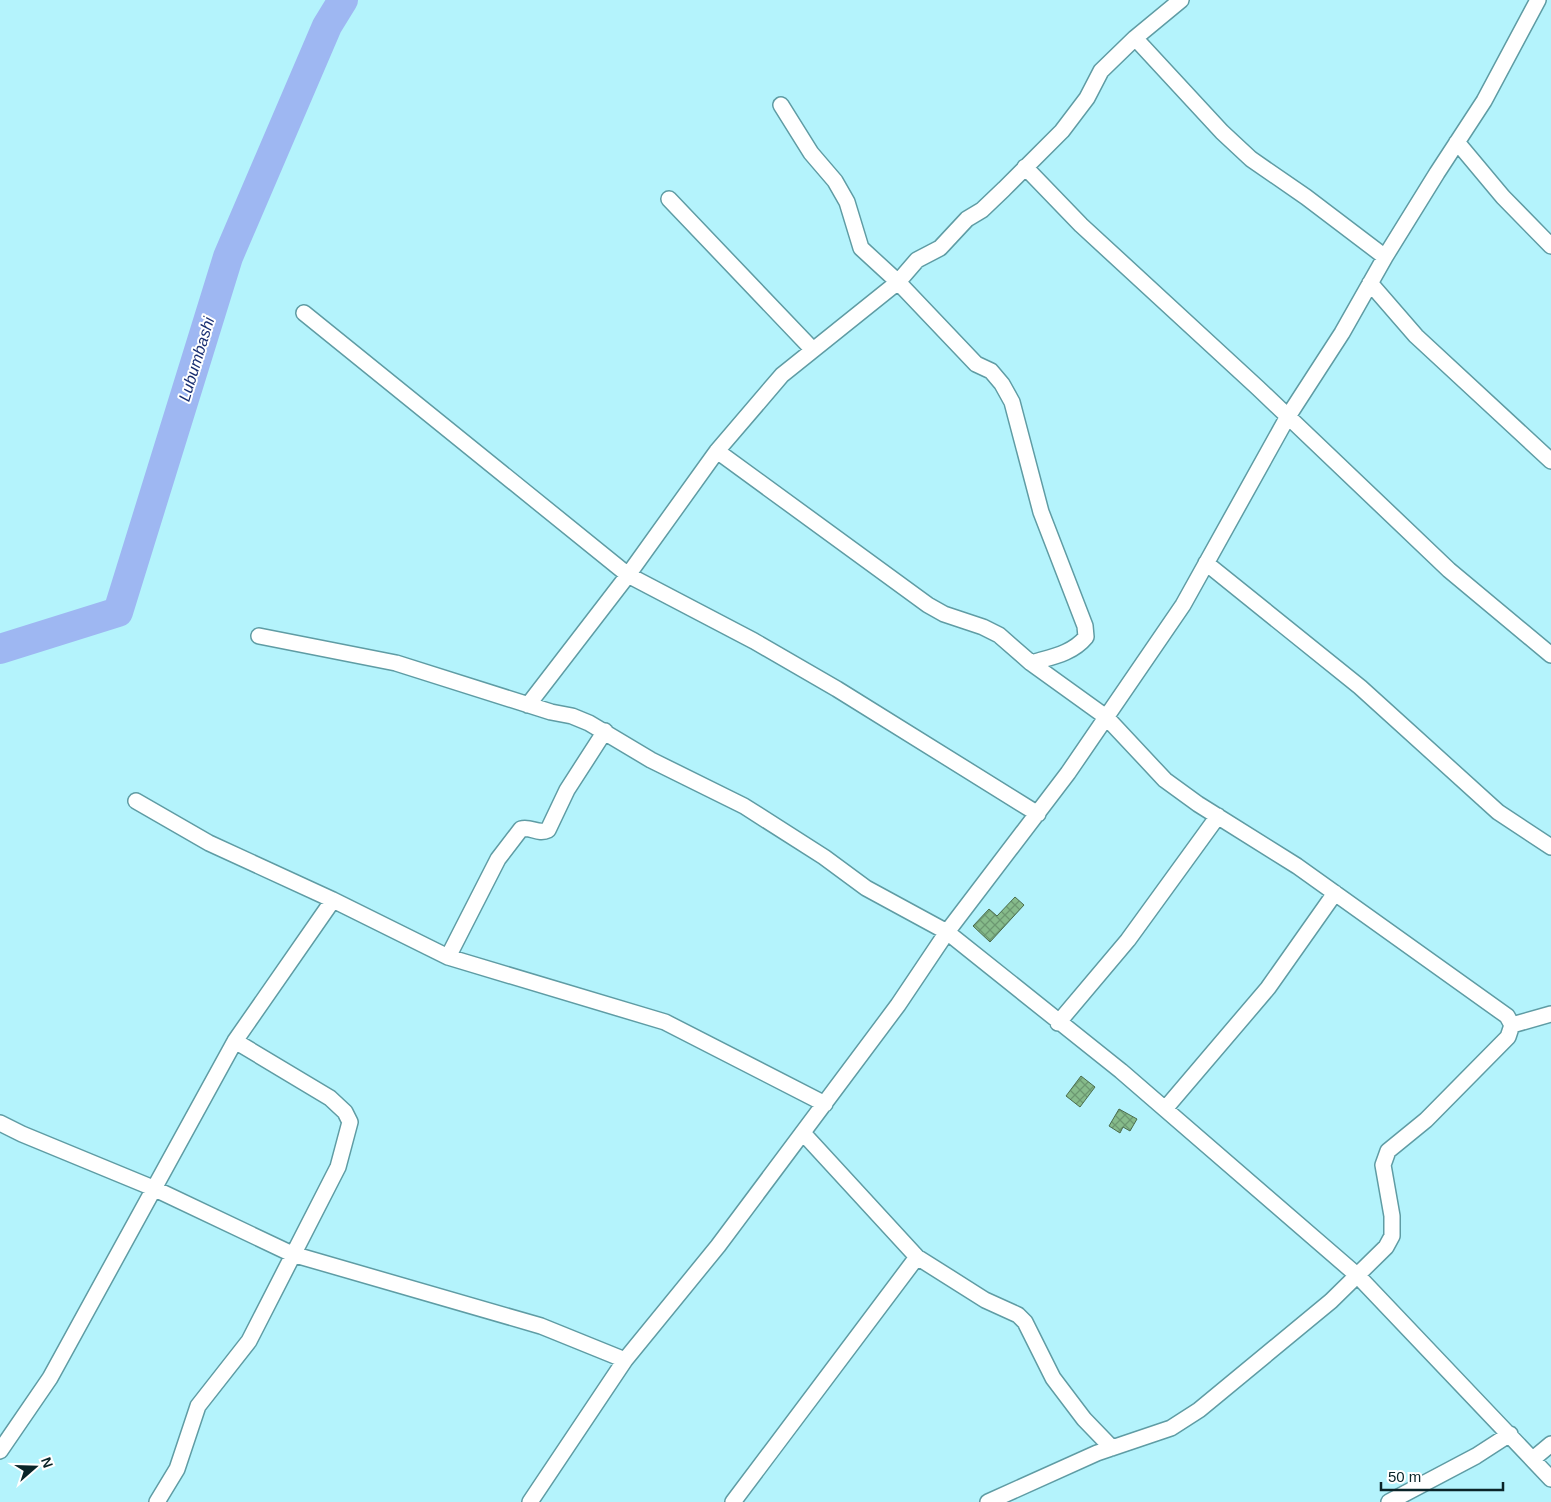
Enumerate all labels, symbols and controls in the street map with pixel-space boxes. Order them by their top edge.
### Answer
water label: Lubumbashi [176,315,217,403]
north arrow [10,1442,60,1492]
text: N [38,1455,56,1470]
scale bar [1381,1460,1504,1492]
text: 50 m [1388,1468,1421,1485]

